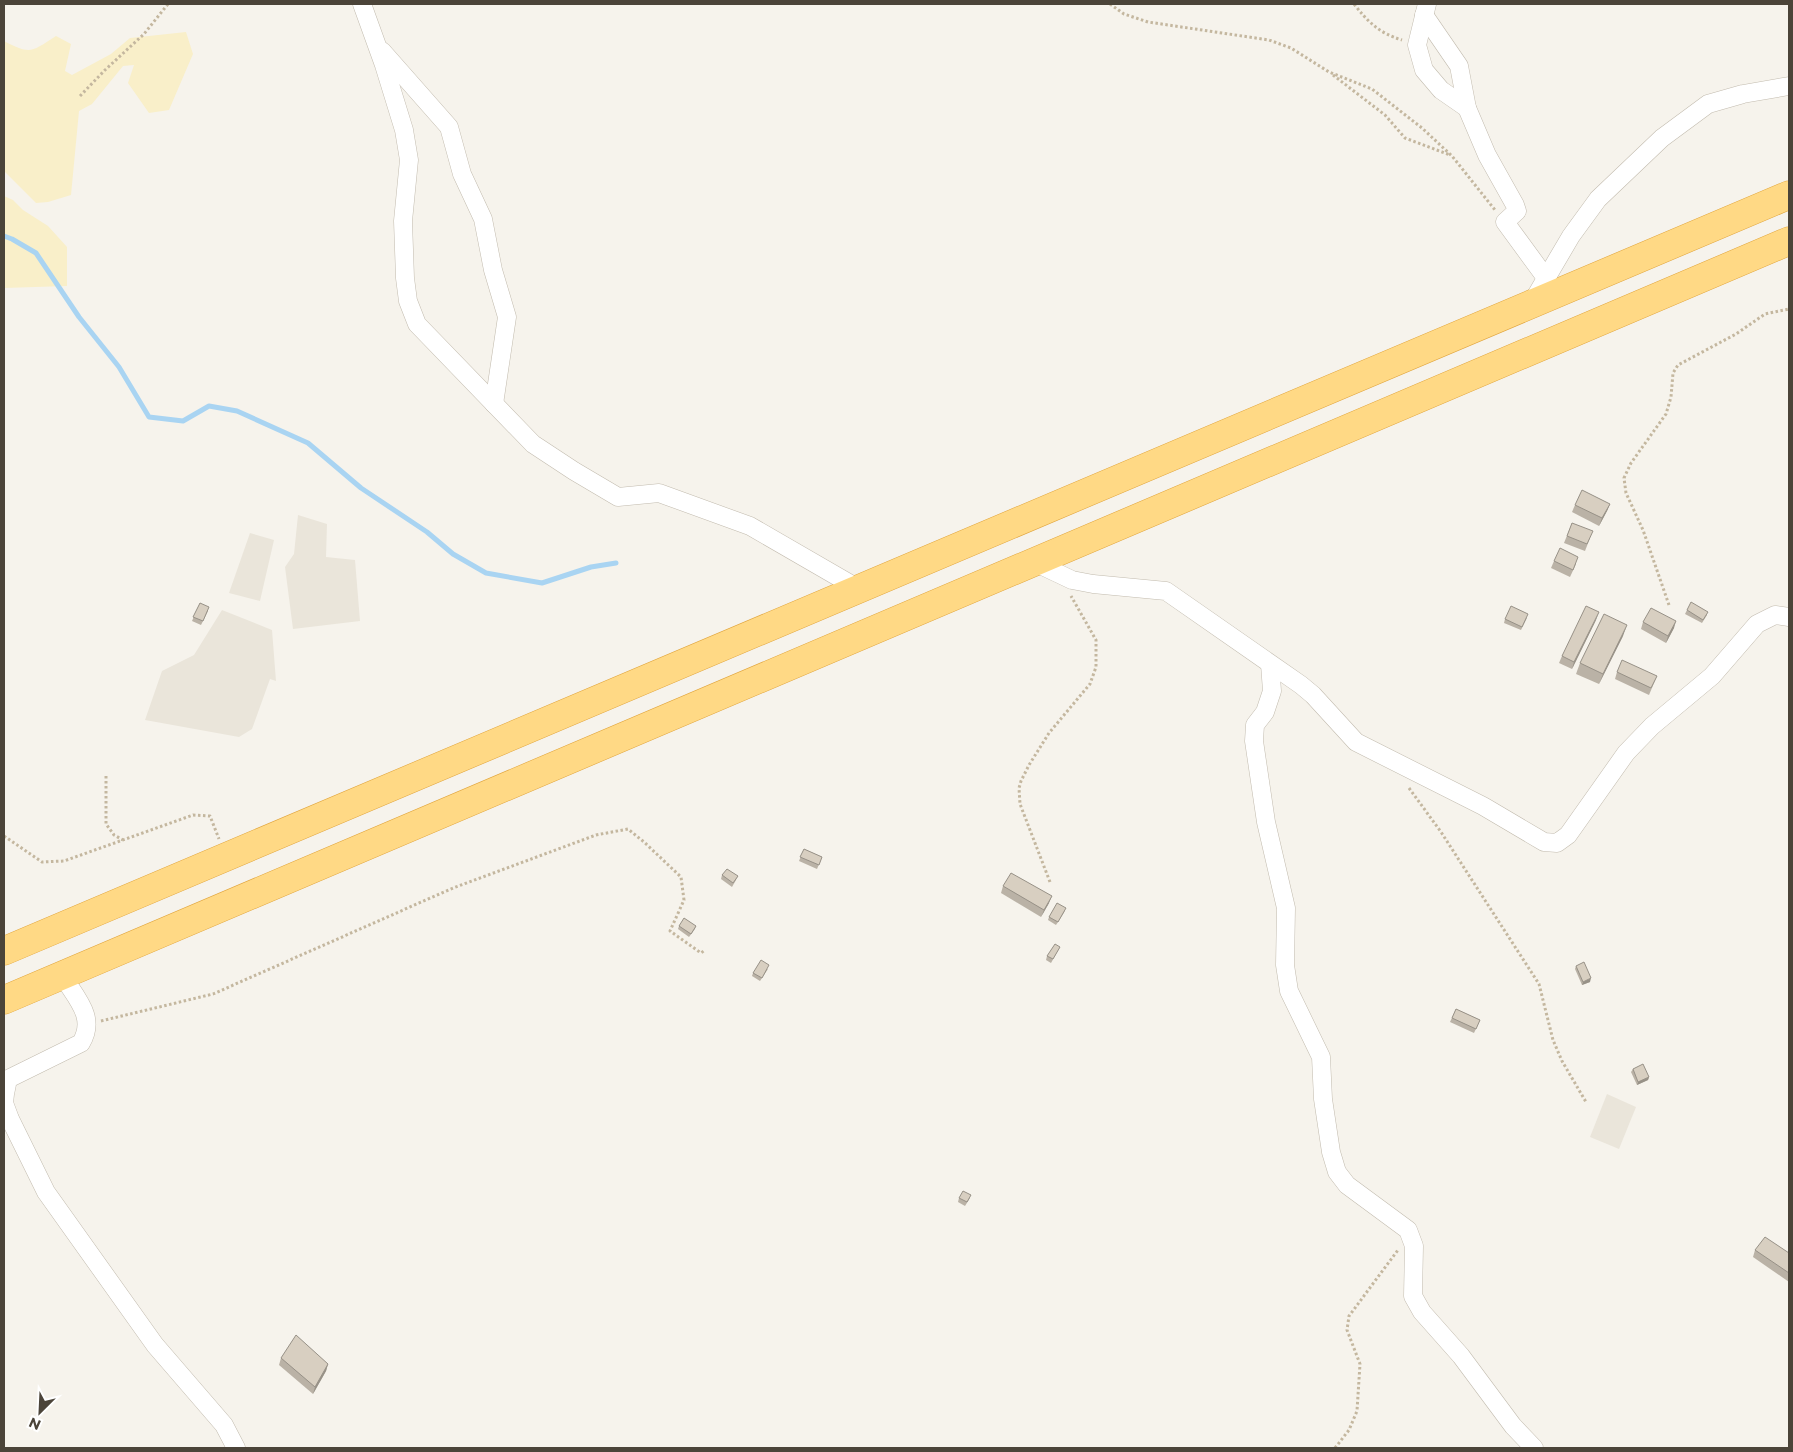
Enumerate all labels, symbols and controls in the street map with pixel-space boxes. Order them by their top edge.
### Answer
north arrow [15,1387,65,1437]
text: N [26,1413,44,1434]

